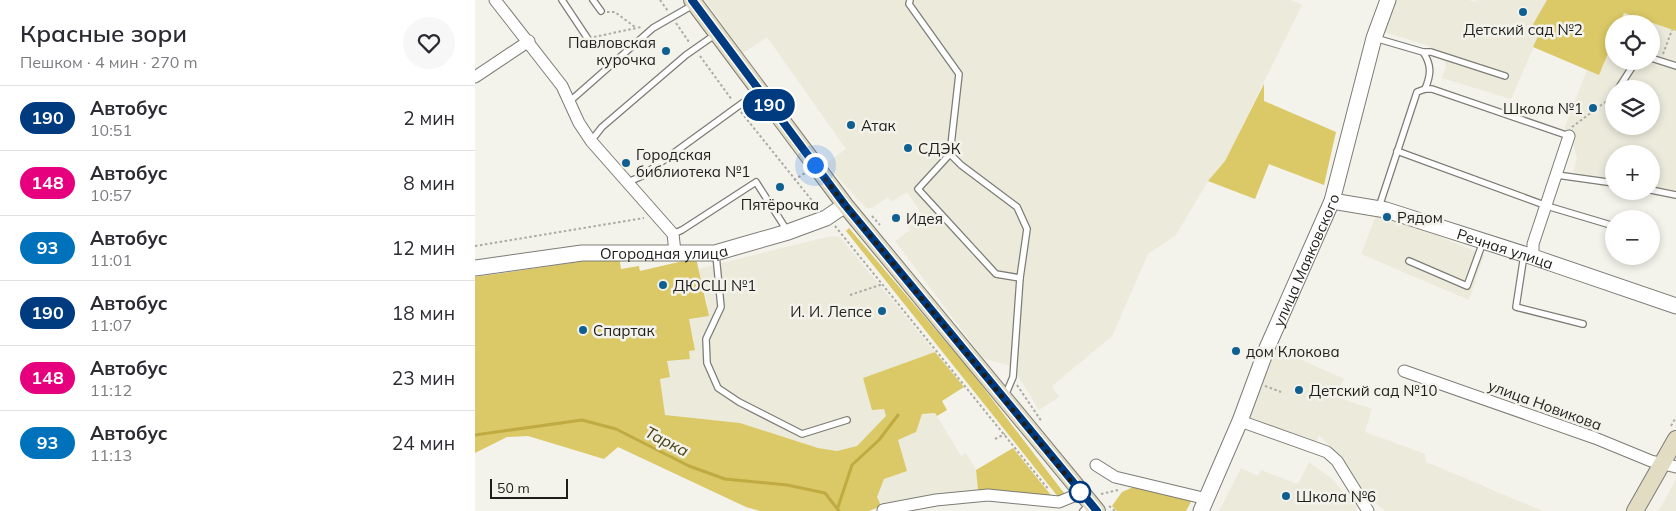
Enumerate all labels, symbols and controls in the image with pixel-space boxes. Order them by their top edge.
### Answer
marker: Детский сад №2 [1517,6,1529,18]
map controls [1605,15,1660,265]
button: locate [1605,15,1660,70]
button: heart [403,17,455,69]
text: Красные зори [20,18,187,48]
place label: Детский сад №2 [1463,20,1583,39]
place label: Павловская курочка [568,33,656,69]
marker: Павловская курочка [660,45,672,57]
text: Пешком · 4 мин · 270 m [20,52,198,72]
button: layers [1605,80,1660,135]
line badge: 190 [740,89,798,121]
text: 190 [753,93,785,116]
text: Автобус [90,96,168,120]
place label: Школа №1 [1503,99,1583,118]
marker: Школа №1 [1587,102,1599,114]
text: 190 [31,106,64,129]
text: 2 мин [403,106,455,130]
place label: Атак [861,116,897,135]
marker: Атак [845,119,857,131]
text: 10:51 [90,120,132,140]
place label: СДЭК [918,139,961,158]
marker: СДЭК [902,142,914,154]
place label: Городская библиотека №1 [636,145,750,181]
button: + [1605,145,1660,200]
your location [803,153,828,178]
marker: Городская библиотека №1 [620,157,632,169]
text: Автобус [90,161,168,185]
text: 148 [31,171,64,194]
text: 8 мин [403,171,455,195]
marker: Пятёрочка [774,181,786,193]
text: 10:57 [90,185,132,205]
street label: улица Маяковского [1268,192,1343,329]
place label: Пятёрочка [741,195,819,214]
place label: Рядом [1397,208,1443,227]
place label: Идея [906,209,943,228]
button: − [1605,210,1660,265]
marker: Рядом [1381,211,1393,223]
marker: Идея [890,212,902,224]
street label: Речная улица [1455,224,1556,273]
text: Автобус [90,226,168,250]
text: 93 [37,236,58,259]
text: 12 мин [392,236,455,260]
street label: Огородная улица [600,240,730,263]
text: 11:01 [90,250,132,270]
place label: ДЮСШ №1 [673,276,756,295]
marker: ДЮСШ №1 [657,279,669,291]
text: Автобус [90,291,168,315]
text: 190 [31,301,64,324]
text: 18 мин [392,301,455,325]
place label: И. И. Лепсе [790,302,872,321]
marker: И. И. Лепсе [876,305,888,317]
text: 11:07 [90,315,132,335]
place label: Спартак [593,321,655,340]
marker: Спартак [577,324,589,336]
place label: дом Клокова [1246,342,1340,361]
marker: дом Клокова [1230,345,1242,357]
text: Автобус [90,356,168,380]
text: 148 [31,366,64,389]
text: 23 мин [392,366,455,390]
street label: улица Новикова [1486,376,1604,434]
text: 11:12 [90,380,132,400]
place label: Детский сад №10 [1309,381,1438,400]
marker: Детский сад №10 [1293,384,1305,396]
text: Автобус [90,421,168,445]
water label: Тарка [642,422,692,461]
text: 93 [37,431,58,454]
text: 24 мин [392,431,455,455]
text: 11:13 [90,445,132,465]
scale bar [490,476,567,499]
text: 50 m [497,479,530,497]
unlabelled marker [1069,481,1091,503]
place label: Школа №6 [1296,487,1376,506]
marker: Школа №6 [1280,490,1292,502]

